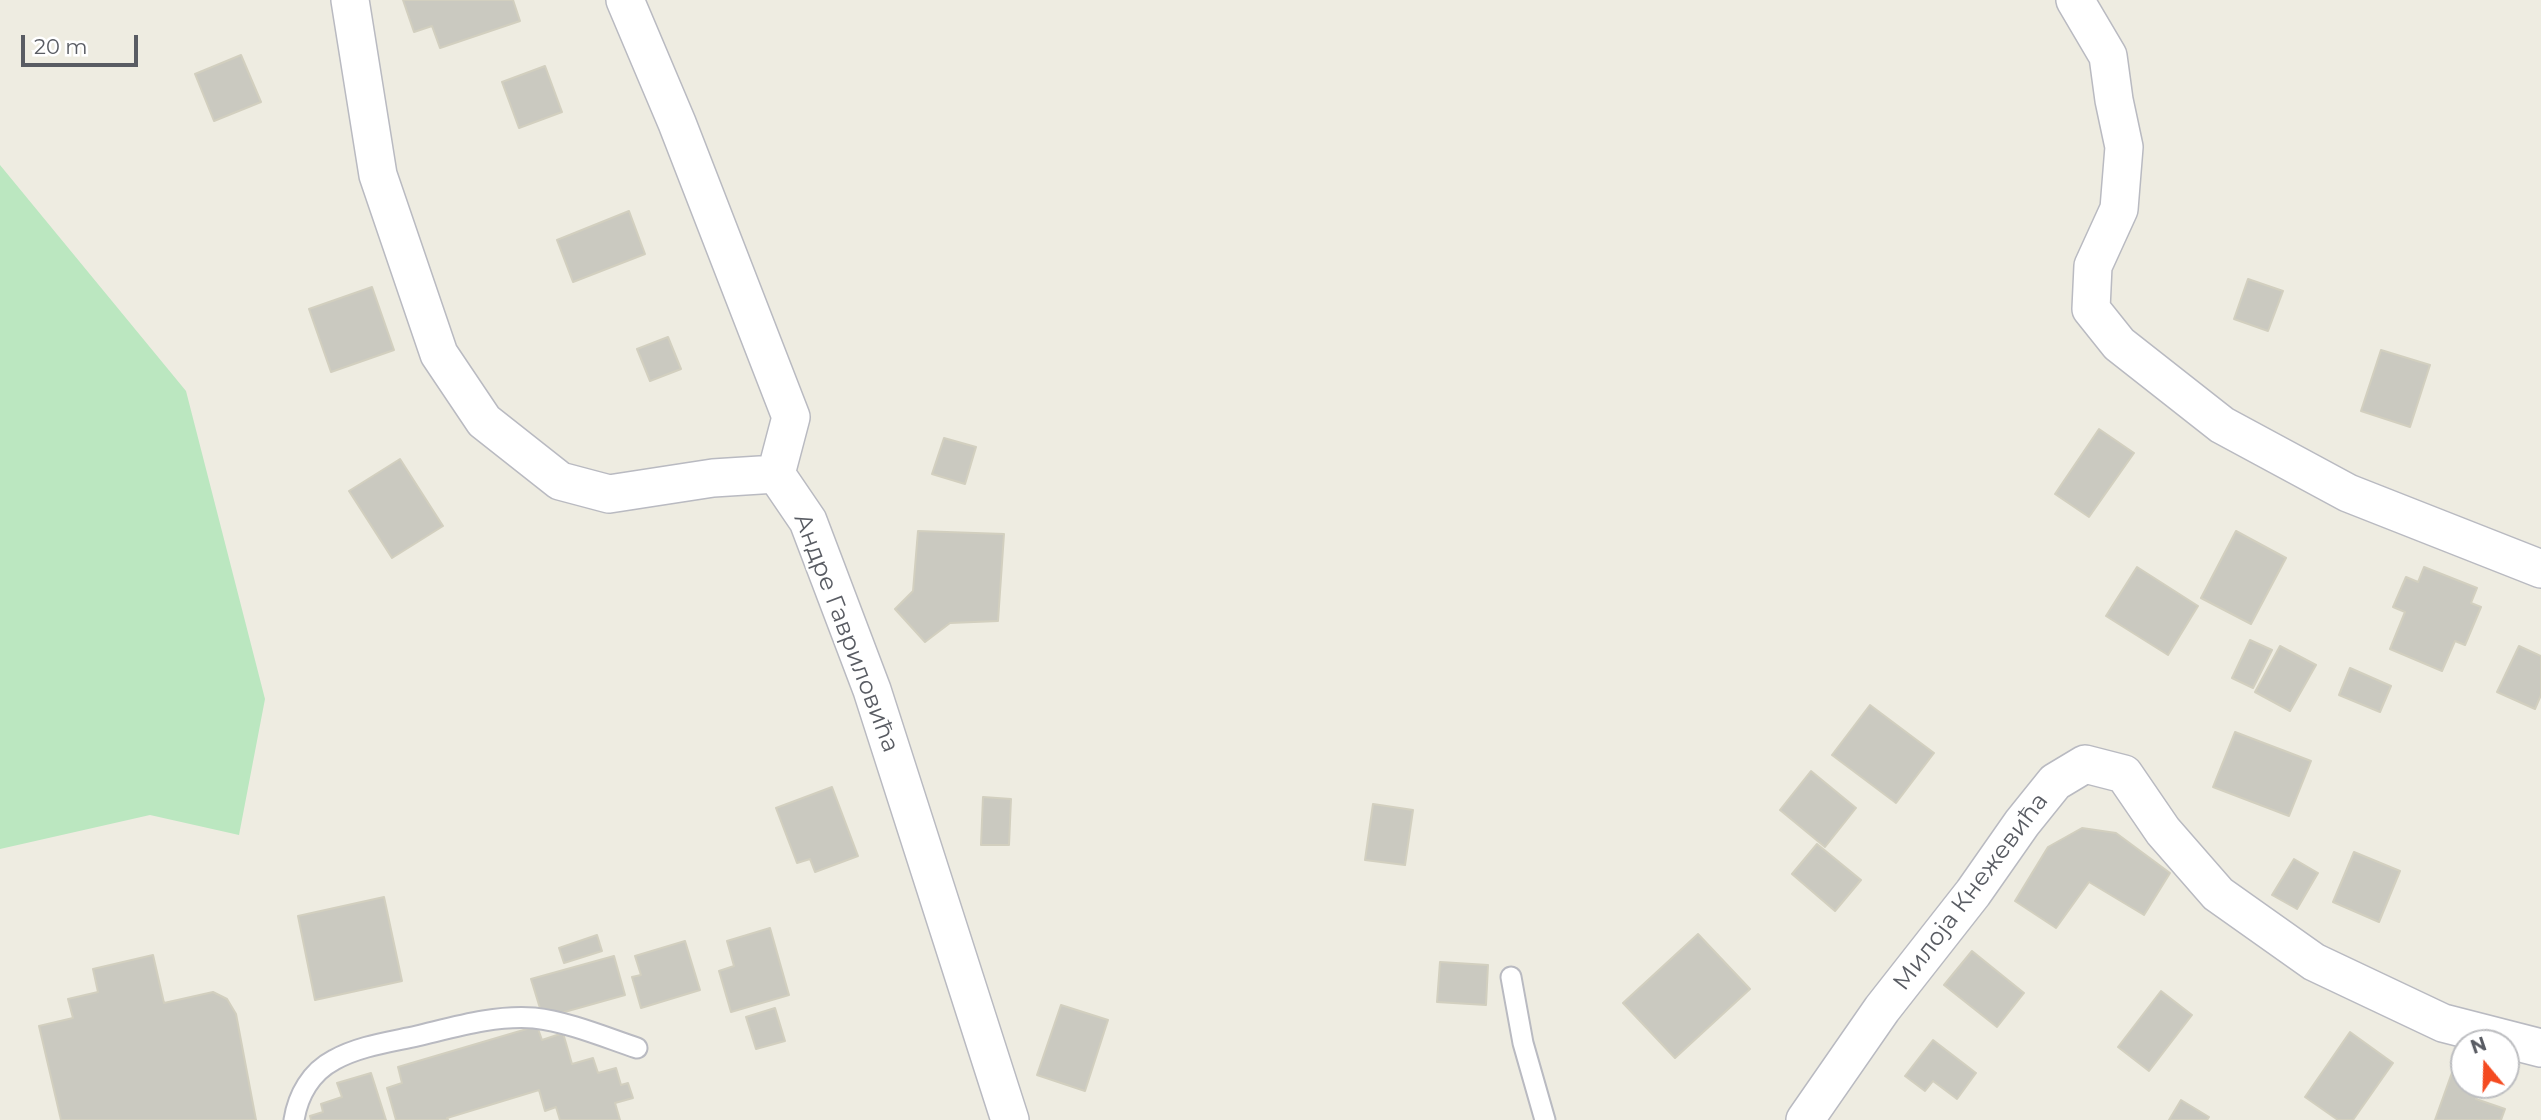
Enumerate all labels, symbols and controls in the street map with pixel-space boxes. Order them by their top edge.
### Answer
scale bar [24,21,142,65]
text: 20 m [34,34,88,59]
street label: Андре Гавриловића [787,510,905,756]
street label: Милоја Кнежевића [1887,788,2055,996]
north arrow [2450,1029,2520,1099]
text: N [2468,1032,2490,1059]

